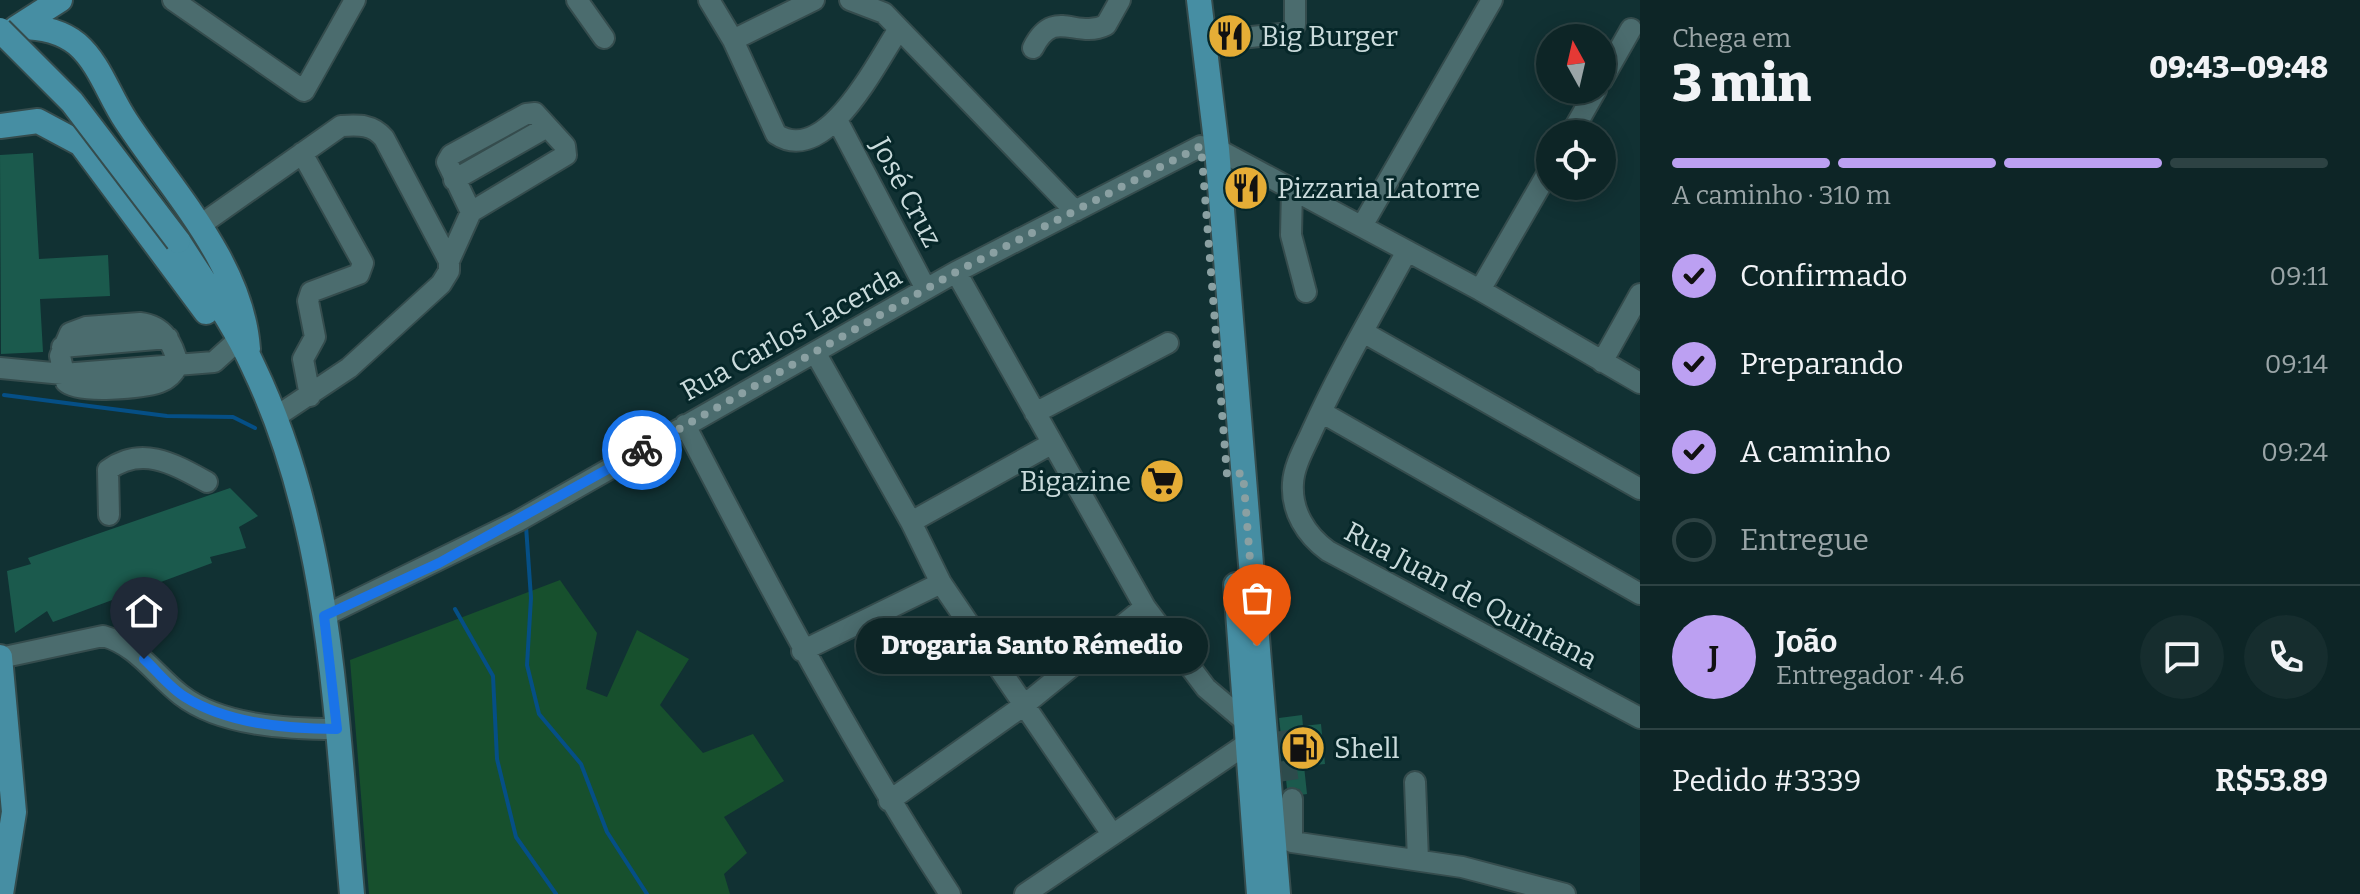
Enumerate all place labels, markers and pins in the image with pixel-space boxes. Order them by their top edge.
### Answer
restaurant icon: Big Burger [1206,12,1254,60]
place label: Big Burger [1261,20,1398,53]
restaurant icon: Pizzaria Latorre [1222,164,1270,212]
place label: Pizzaria Latorre [1277,172,1480,205]
supermarket icon: Bigazine [1138,457,1186,505]
place label: Bigazine [1020,465,1131,498]
pin [1223,564,1291,646]
pin [110,577,178,659]
callout: Drogaria Santo Rémedio [857,618,1209,674]
fuel station icon: Shell [1279,724,1327,772]
place label: Shell [1334,732,1400,765]

